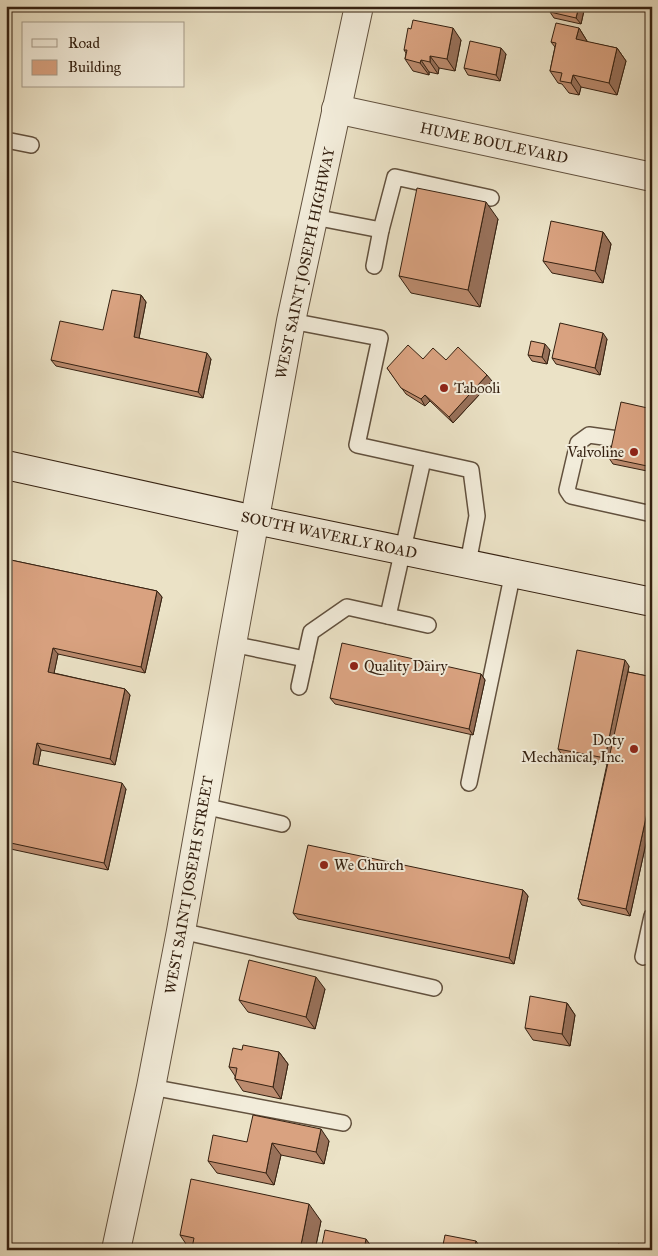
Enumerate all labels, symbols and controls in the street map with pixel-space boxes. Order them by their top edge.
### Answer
legend [22,22,185,88]
text: Road [68,34,100,52]
text: Building [68,58,122,76]
street label: HUME BOULEVARD [418,119,570,168]
street label: WEST SAINT JOSEPH HIGHWAY [272,145,339,380]
place label: Tabooli [454,379,500,397]
marker: Tabooli [438,382,450,394]
place label: Valvoline [566,443,624,461]
marker: Valvoline [628,446,640,458]
street label: SOUTH WAVERLY ROAD [239,508,419,562]
place label: Quality Dairy [364,657,449,675]
marker: Quality Dairy [348,660,360,672]
place label: Doty Mechanical, Inc. [521,731,625,766]
marker: Doty Mechanical, Inc. [628,743,640,755]
street label: WEST SAINT JOSEPH STREET [161,775,218,996]
place label: We Church [334,856,404,874]
marker: We Church [318,859,330,871]

